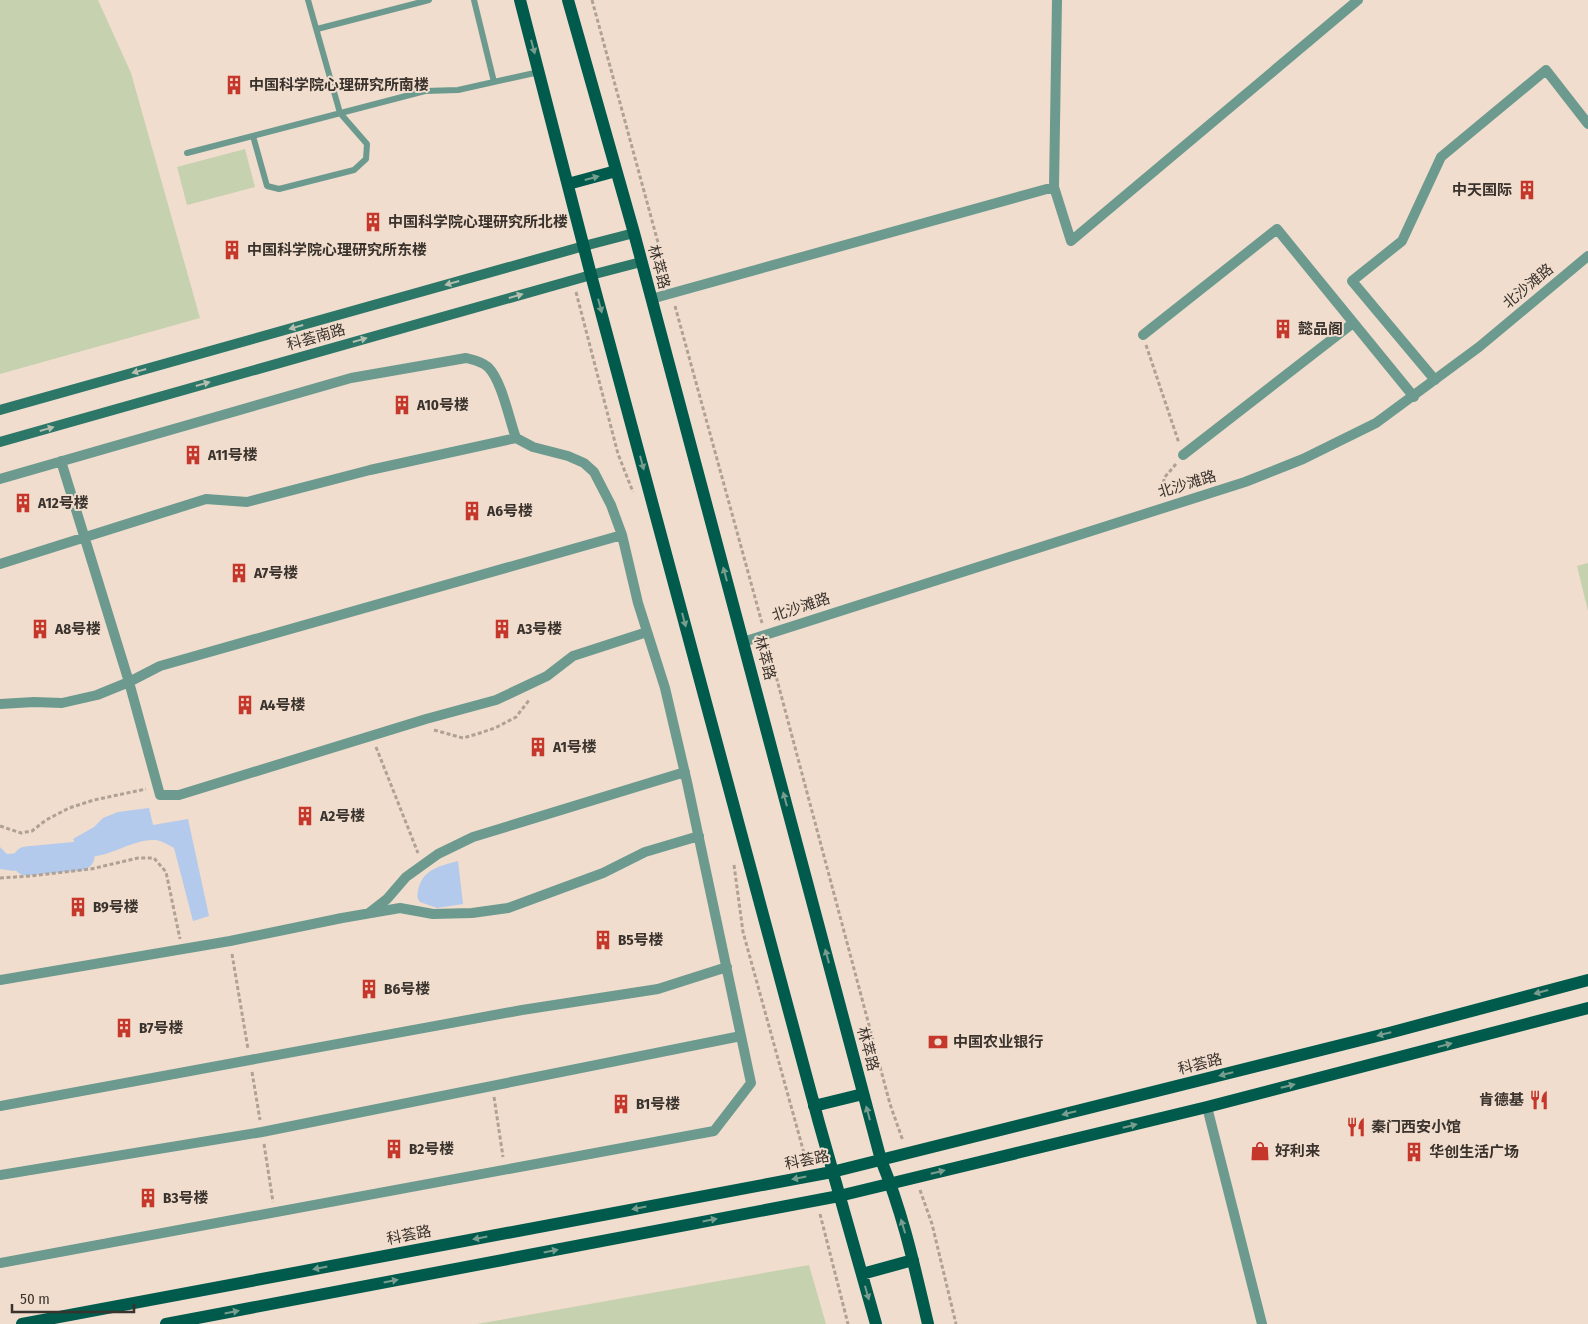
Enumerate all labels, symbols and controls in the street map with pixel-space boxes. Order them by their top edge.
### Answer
one-way arrow [529,40,537,55]
building icon: 中国科学院心理研究所南楼 [223,74,245,96]
place label: 中国科学院心理研究所南楼 [249,76,429,94]
one-way arrow [585,174,600,182]
building icon: 中天国际 [1516,179,1538,201]
place label: 中天国际 [1452,181,1512,199]
building icon: 中国科学院心理研究所北楼 [362,211,384,233]
place label: 中国科学院心理研究所北楼 [388,213,568,231]
building icon: 中国科学院心理研究所东楼 [221,239,243,261]
place label: 中国科学院心理研究所东楼 [247,241,427,259]
street label: 林萃路 [644,243,674,291]
street label: 北沙滩路 [1499,260,1557,312]
one-way arrow [444,279,460,287]
one-way arrow [508,292,524,300]
one-way arrow [596,299,604,314]
building icon: 懿品阁 [1272,318,1294,340]
street label: 科荟南路 [285,320,347,354]
place label: 懿品阁 [1298,320,1343,338]
one-way arrow [288,324,303,332]
one-way arrow [352,336,367,344]
one-way arrow [132,368,147,376]
one-way arrow [196,380,211,388]
building icon: A10号楼 [391,394,413,416]
place label: A10号楼 [416,396,469,414]
one-way arrow [39,424,54,432]
building icon: A11号楼 [182,444,204,466]
place label: A11号楼 [207,446,258,464]
one-way arrow [638,456,646,471]
street label: 北沙滩路 [1156,467,1218,501]
building icon: A12号楼 [12,492,34,514]
place label: A12号楼 [37,494,89,512]
building icon: A6号楼 [461,500,483,522]
place label: A6号楼 [486,502,533,520]
building icon: A7号楼 [228,562,250,584]
place label: A7号楼 [253,564,298,582]
one-way arrow [721,567,729,582]
street label: 北沙滩路 [770,589,832,625]
one-way arrow [680,612,688,628]
building icon: A8号楼 [29,618,51,640]
building icon: A3号楼 [491,618,513,640]
place label: A8号楼 [54,620,101,638]
place label: A3号楼 [516,620,562,638]
street label: 林萃路 [750,634,780,682]
building icon: A4号楼 [234,694,256,716]
place label: A4号楼 [259,696,306,714]
building icon: A1号楼 [527,736,549,758]
place label: A1号楼 [552,738,597,756]
one-way arrow [781,791,789,806]
building icon: A2号楼 [294,805,316,827]
place label: A2号楼 [319,807,365,825]
building icon: B9号楼 [67,896,89,918]
place label: B9号楼 [93,898,139,916]
building icon: B5号楼 [592,929,614,951]
place label: B5号楼 [618,931,664,949]
one-way arrow [823,948,831,963]
building icon: B6号楼 [358,978,380,1000]
place label: B6号楼 [384,980,430,998]
one-way arrow [1533,989,1548,997]
building icon: B7号楼 [113,1017,135,1039]
place label: B7号楼 [139,1019,183,1037]
street label: 林萃路 [853,1025,883,1073]
one-way arrow [1376,1030,1391,1038]
bank icon: 中国农业银行 [927,1031,949,1053]
place label: 中国农业银行 [953,1033,1043,1051]
one-way arrow [1438,1041,1453,1049]
street label: 科荟路 [1176,1050,1224,1078]
one-way arrow [1219,1070,1234,1078]
one-way arrow [1280,1082,1295,1090]
restaurant icon: 肯德基 [1528,1089,1550,1111]
place label: 肯德基 [1479,1091,1524,1109]
building icon: B1号楼 [610,1093,632,1115]
place label: B1号楼 [636,1095,680,1113]
one-way arrow [864,1105,872,1120]
one-way arrow [1061,1109,1076,1117]
restaurant icon: 秦门西安小馆 [1345,1116,1367,1138]
place label: 秦门西安小馆 [1371,1118,1461,1136]
one-way arrow [1123,1122,1138,1130]
building icon: B2号楼 [383,1138,405,1160]
place label: B2号楼 [409,1140,454,1158]
shop icon: 好利来 [1249,1140,1271,1162]
building icon: 华创生活广场 [1403,1141,1425,1163]
place label: 好利来 [1275,1142,1320,1160]
place label: 华创生活广场 [1429,1143,1519,1161]
street label: 科荟路 [783,1147,831,1173]
one-way arrow [931,1168,946,1176]
one-way arrow [791,1174,807,1182]
building icon: B3号楼 [137,1187,159,1209]
place label: B3号楼 [163,1189,208,1207]
one-way arrow [631,1204,647,1212]
one-way arrow [703,1216,719,1224]
one-way arrow [899,1218,907,1233]
street label: 科荟路 [385,1222,433,1248]
one-way arrow [471,1234,487,1242]
one-way arrow [543,1246,559,1254]
one-way arrow [312,1264,328,1272]
one-way arrow [384,1277,400,1285]
scale bar [12,1282,135,1314]
one-way arrow [863,1286,871,1301]
text: 50 m [20,1290,50,1308]
one-way arrow [224,1307,240,1315]

